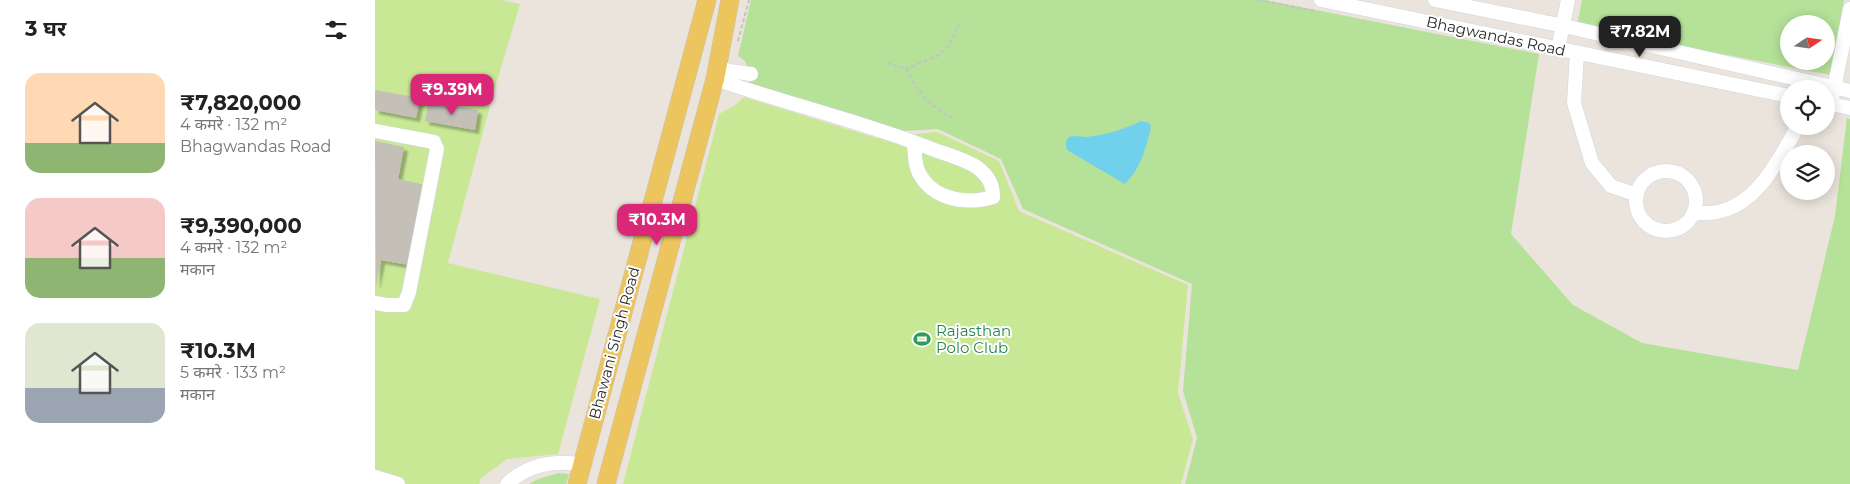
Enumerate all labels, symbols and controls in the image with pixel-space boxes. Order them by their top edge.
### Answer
street label: Bhagwandas Road [1425,12,1567,60]
pin: ₹7.82M [1599,15,1681,58]
north arrow [1780,15,1835,70]
map controls [1780,15,1835,200]
text: 3 घर [25,16,66,41]
icon: filters [322,16,350,44]
text: ₹7.82M [1610,22,1670,41]
pin: ₹9.39M [411,74,493,116]
text: ₹9.39M [422,80,482,99]
button: locate [1780,80,1835,135]
text: ₹7,820,000 [180,90,301,115]
icon: home [65,93,125,153]
text: 4 कमरे · 132 m² [180,115,287,134]
text: Bhagwandas Road [180,137,331,156]
button: layers [1780,145,1835,200]
pin: ₹10.3M [616,204,698,246]
text: ₹10.3M [628,210,686,229]
text: ₹9,390,000 [180,213,302,238]
icon: home [65,218,125,278]
text: 4 कमरे · 132 m² [180,238,287,257]
text: मकान [180,260,215,279]
street label: Bhawani Singh Road [585,265,643,421]
place label: Rajasthan Polo Club [936,321,1011,357]
sports icon: Rajasthan Polo Club [912,329,932,349]
text: ₹10.3M [180,338,256,363]
icon: home [65,343,125,403]
text: 5 कमरे · 133 m² [180,363,286,382]
text: मकान [180,385,215,404]

